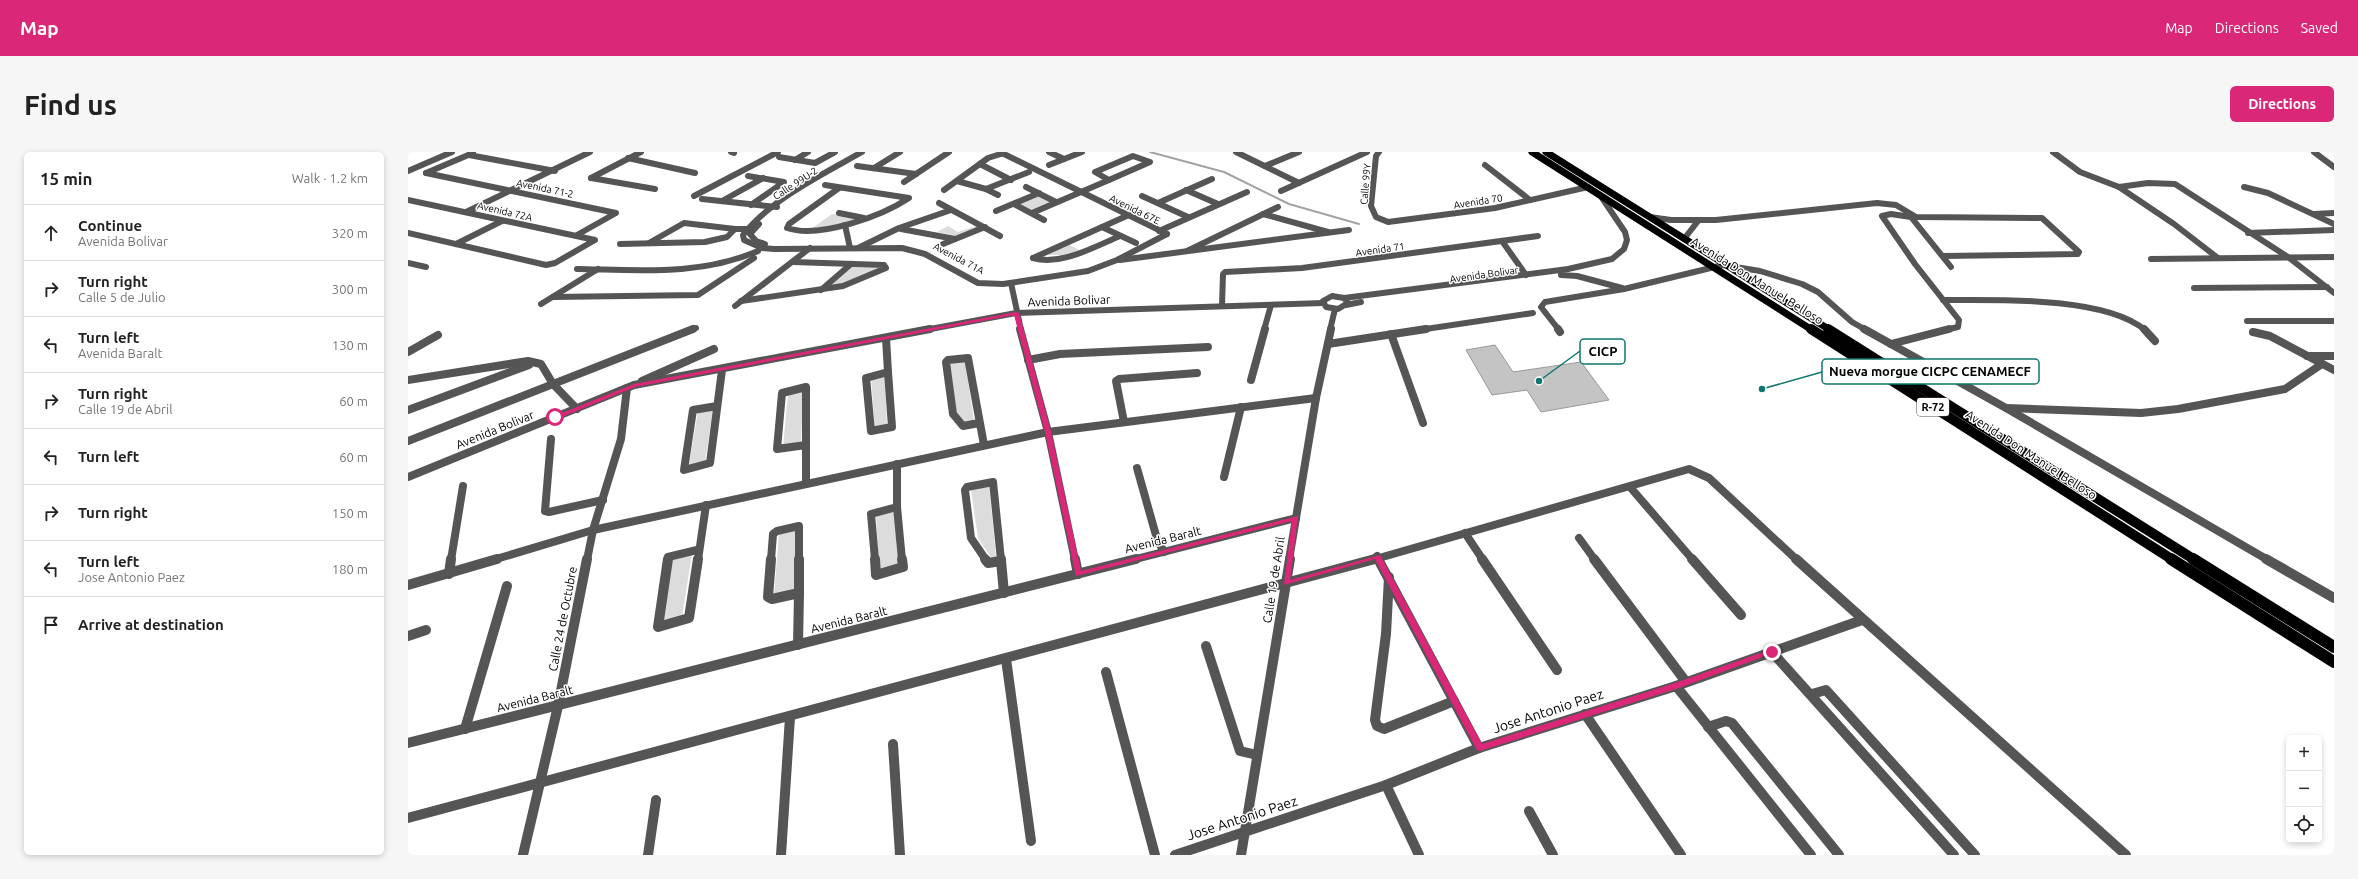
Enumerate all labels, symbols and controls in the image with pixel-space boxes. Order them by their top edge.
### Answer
text: Map [20,17,59,39]
text: Map [2165,20,2193,36]
text: Directions [2215,20,2279,36]
text: Saved [2301,20,2338,36]
button: Directions [2230,86,2334,122]
text: Find us [24,89,117,120]
street label: Calle 99Y [1358,163,1373,205]
street label: Calle 99U-2 [771,165,820,202]
text: 15 min [40,169,93,188]
text: Walk · 1.2 km [292,171,368,185]
street label: Avenida 71-2 [515,177,574,200]
street label: Avenida 67E [1108,192,1162,227]
street label: Avenida 70 [1453,192,1504,211]
street label: Avenida 72A [476,200,534,223]
text: Continue [78,217,142,234]
icon: ahead [40,222,62,244]
text: 320 m [332,226,368,240]
text: Avenida Bolivar [78,234,168,248]
street label: Avenida Don Manuel Belloso [1689,234,1826,327]
street label: Avenida 71A [931,240,986,277]
street label: Avenida 71 [1355,241,1405,258]
street label: Avenida Bolivar [1449,264,1519,285]
text: Turn right [78,273,148,290]
icon: right [40,278,62,300]
text: 300 m [332,282,368,296]
text: Calle 5 de Julio [78,290,166,304]
street label: Avenida Bolivar [1027,293,1111,308]
text: Turn left [78,329,139,346]
icon: left [40,334,62,356]
text: 130 m [332,338,368,352]
callout: CICP [1580,339,1625,364]
text: CICP [1589,344,1617,358]
text: Avenida Baralt [78,346,163,360]
callout: Nueva morgue CICPC CENAMECF [1822,359,2039,384]
text: Nueva morgue CICPC CENAMECF [1829,364,2031,378]
text: Turn right [78,385,148,402]
icon: right [40,390,62,412]
text: 60 m [339,394,368,408]
road number: R-72 [1917,398,1949,416]
text: Calle 19 de Abril [78,402,173,416]
street label: Avenida Don Manuel Belloso [1963,407,2099,502]
street label: Avenida Bolivar [454,408,536,451]
route start [546,408,564,426]
icon: left [40,446,62,468]
text: Turn left [78,448,139,465]
text: 60 m [339,450,368,464]
icon: right [40,502,62,524]
text: Turn right [78,504,148,521]
text: 150 m [332,506,368,520]
street label: Avenida Baralt [1123,524,1203,555]
street label: Calle 19 de Abril [1260,536,1287,624]
text: Turn left [78,553,139,570]
icon: left [40,558,62,580]
text: 180 m [332,562,368,576]
street label: Calle 24 de Octubre [546,565,579,672]
text: Jose Antonio Paez [78,570,185,584]
street label: Avenida Baralt [809,604,889,635]
icon: arrive [40,614,62,636]
text: Arrive at destination [78,616,224,633]
route end [1763,643,1781,661]
street label: Avenida Baralt [495,683,575,714]
street label: Jose Antonio Paez [1491,686,1605,736]
map controls [2286,735,2322,843]
button: + [2286,735,2322,771]
button: − [2286,771,2322,807]
street label: Jose Antonio Paez [1185,793,1299,843]
button: locate [2286,807,2322,843]

